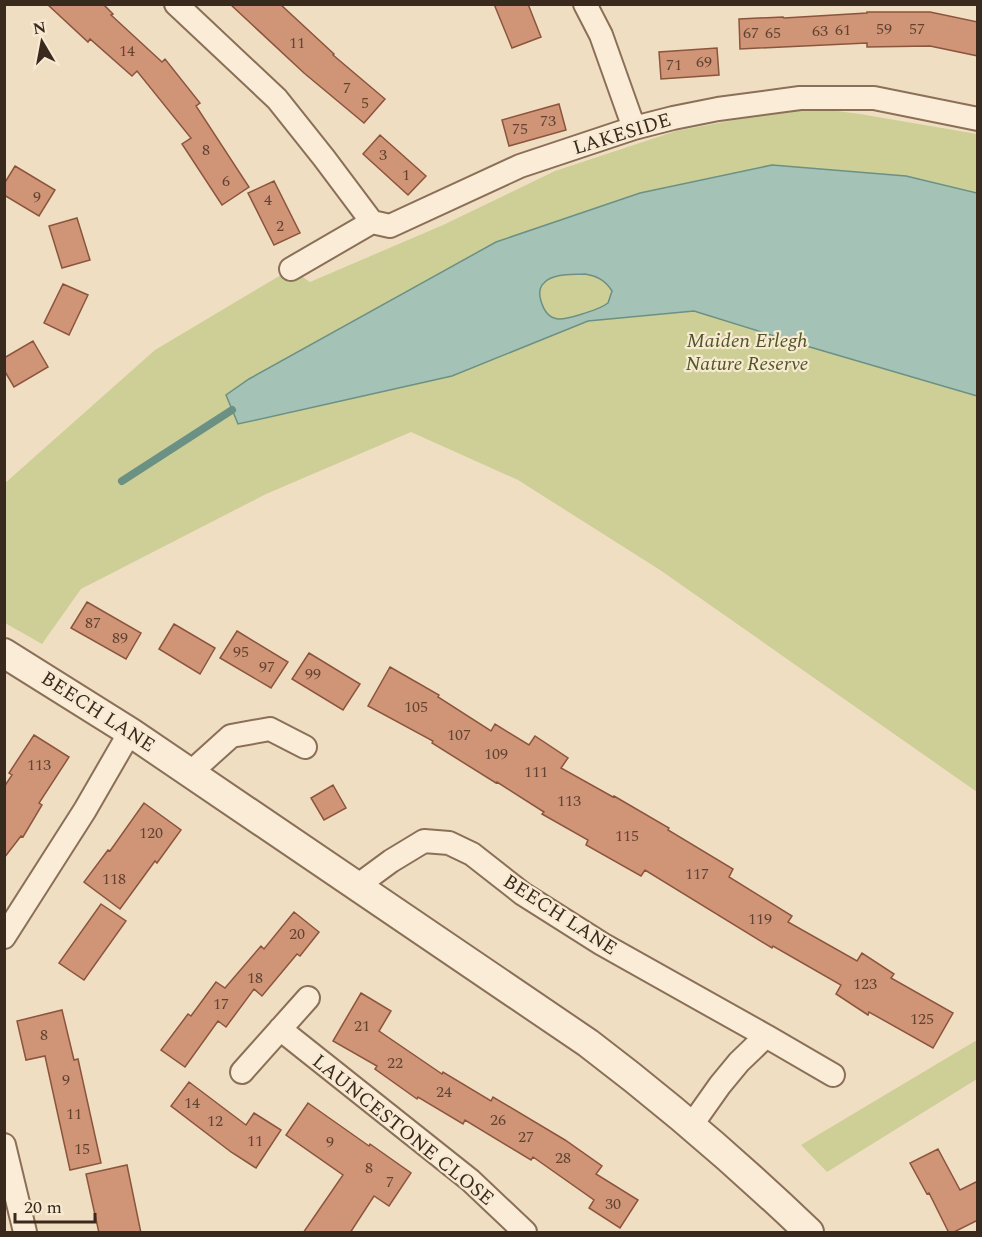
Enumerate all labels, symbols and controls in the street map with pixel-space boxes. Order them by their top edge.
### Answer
north arrow [12,12,72,72]
text: N [31,15,48,41]
house number: 59 [876,17,892,41]
house number: 57 [909,17,925,41]
house number: 61 [835,18,851,42]
house number: 63 [812,19,828,43]
house number: 67 [743,21,759,45]
house number: 65 [765,21,781,45]
house number: 11 [289,31,305,55]
house number: 14 [119,39,135,63]
house number: 69 [696,50,712,74]
house number: 71 [666,53,682,77]
house number: 7 [343,76,351,100]
house number: 5 [361,91,369,115]
street label: LAKESIDE [569,105,675,163]
house number: 73 [540,109,556,133]
house number: 75 [512,117,528,141]
house number: 8 [202,138,210,162]
house number: 3 [379,143,387,167]
house number: 1 [402,163,410,187]
house number: 6 [222,169,230,193]
house number: 9 [33,185,41,209]
house number: 4 [264,188,272,212]
house number: 2 [276,214,284,238]
park label: Maiden Erlegh Nature Reserve [686,326,809,379]
house number: 87 [85,611,101,635]
house number: 89 [112,626,128,650]
house number: 95 [233,640,249,664]
house number: 97 [259,655,275,679]
house number: 99 [305,662,321,686]
street label: BEECH LANE [35,664,161,760]
house number: 105 [404,695,428,719]
house number: 107 [447,723,471,747]
house number: 109 [484,742,508,766]
house number: 113 [27,753,51,777]
house number: 111 [524,760,548,784]
house number: 113 [557,789,581,813]
house number: 120 [139,821,163,845]
house number: 115 [615,824,639,848]
house number: 117 [685,862,709,886]
house number: 118 [102,867,126,891]
street label: BEECH LANE [497,867,623,963]
house number: 119 [748,907,772,931]
house number: 20 [289,922,305,946]
house number: 18 [247,966,263,990]
house number: 123 [853,972,877,996]
house number: 17 [213,992,229,1016]
house number: 125 [910,1007,934,1031]
house number: 21 [354,1014,370,1038]
house number: 8 [40,1023,48,1047]
street label: LAUNCESTONE CLOSE [305,1047,501,1213]
house number: 22 [387,1051,403,1075]
house number: 9 [62,1068,70,1092]
house number: 24 [436,1080,452,1104]
house number: 14 [184,1091,200,1115]
house number: 11 [66,1102,82,1126]
house number: 26 [490,1108,506,1132]
house number: 12 [207,1109,223,1133]
house number: 27 [518,1125,534,1149]
house number: 11 [247,1129,263,1153]
house number: 9 [326,1130,334,1154]
house number: 15 [74,1137,90,1161]
house number: 28 [555,1146,571,1170]
house number: 8 [365,1156,373,1180]
house number: 7 [386,1170,394,1194]
scale bar [15,1186,94,1224]
house number: 30 [605,1192,621,1216]
text: 20 m [24,1194,62,1221]

